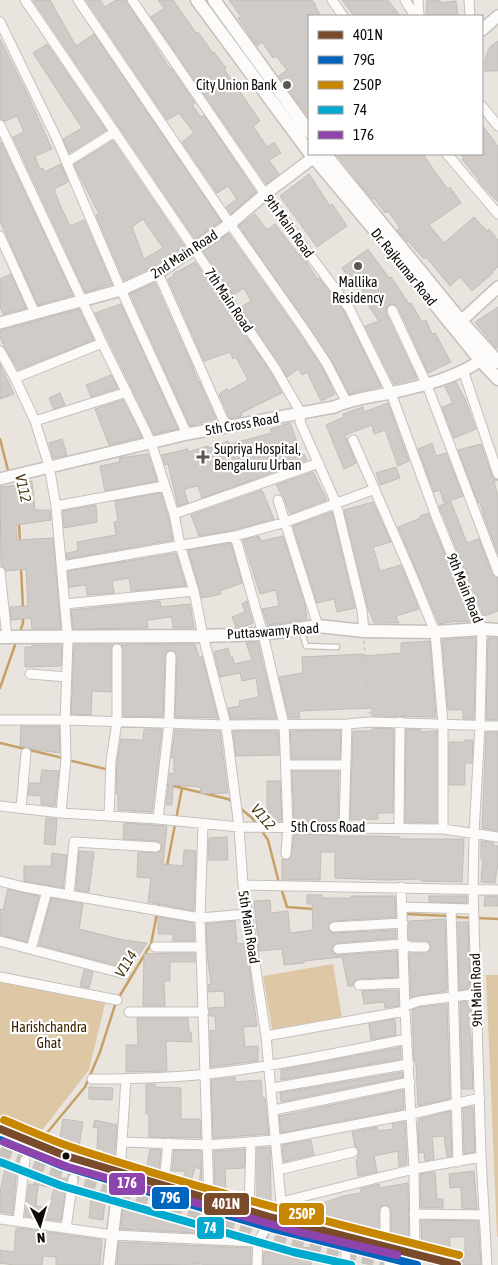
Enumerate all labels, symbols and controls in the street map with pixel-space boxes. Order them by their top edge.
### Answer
legend [308,15,483,155]
text: 401N [353,26,383,43]
text: 79G [353,51,375,68]
text: 250P [353,76,382,93]
place label: City Union Bank [196,77,277,93]
marker: City Union Bank [281,79,293,91]
text: 74 [353,101,367,118]
text: 176 [353,126,374,143]
street label: 9th Main Road [261,191,317,261]
street label: Dr. Rajkumar Road [368,225,440,309]
street label: 2nd Main Road [148,226,220,282]
marker: Mallika Residency [352,260,364,272]
street label: 7th Main Road [202,265,256,335]
place label: Mallika Residency [332,274,384,306]
street label: 5th Cross Road [204,410,280,438]
place label: Supriya Hospital, Bengaluru Urban [214,441,302,473]
marker: Supriya Hospital, Bengaluru Urban [196,450,210,464]
water label: V112 [12,472,35,504]
street label: 9th Main Road [444,551,486,625]
street label: Puttaswamy Road [226,620,320,642]
water label: V112 [248,800,279,833]
street label: 5th Cross Road [291,819,365,835]
street label: 5th Main Road [235,889,263,965]
water label: V114 [111,947,140,980]
street label: 9th Main Road [467,953,485,1027]
park label: Harishchandra Ghat [11,1019,87,1051]
unlabelled marker [61,1151,71,1161]
line badge: 176 [108,1172,146,1196]
text: 176 [117,1175,137,1191]
line badge: 79G [151,1186,190,1210]
text: 79G [160,1190,181,1206]
line badge: 401N [203,1192,250,1216]
text: 401N [211,1196,240,1212]
north arrow [15,1200,65,1250]
line badge: 250P [278,1202,325,1226]
text: 250P [289,1206,315,1222]
line badge: 74 [196,1216,225,1240]
text: 74 [203,1220,217,1236]
text: N [36,1230,46,1246]

